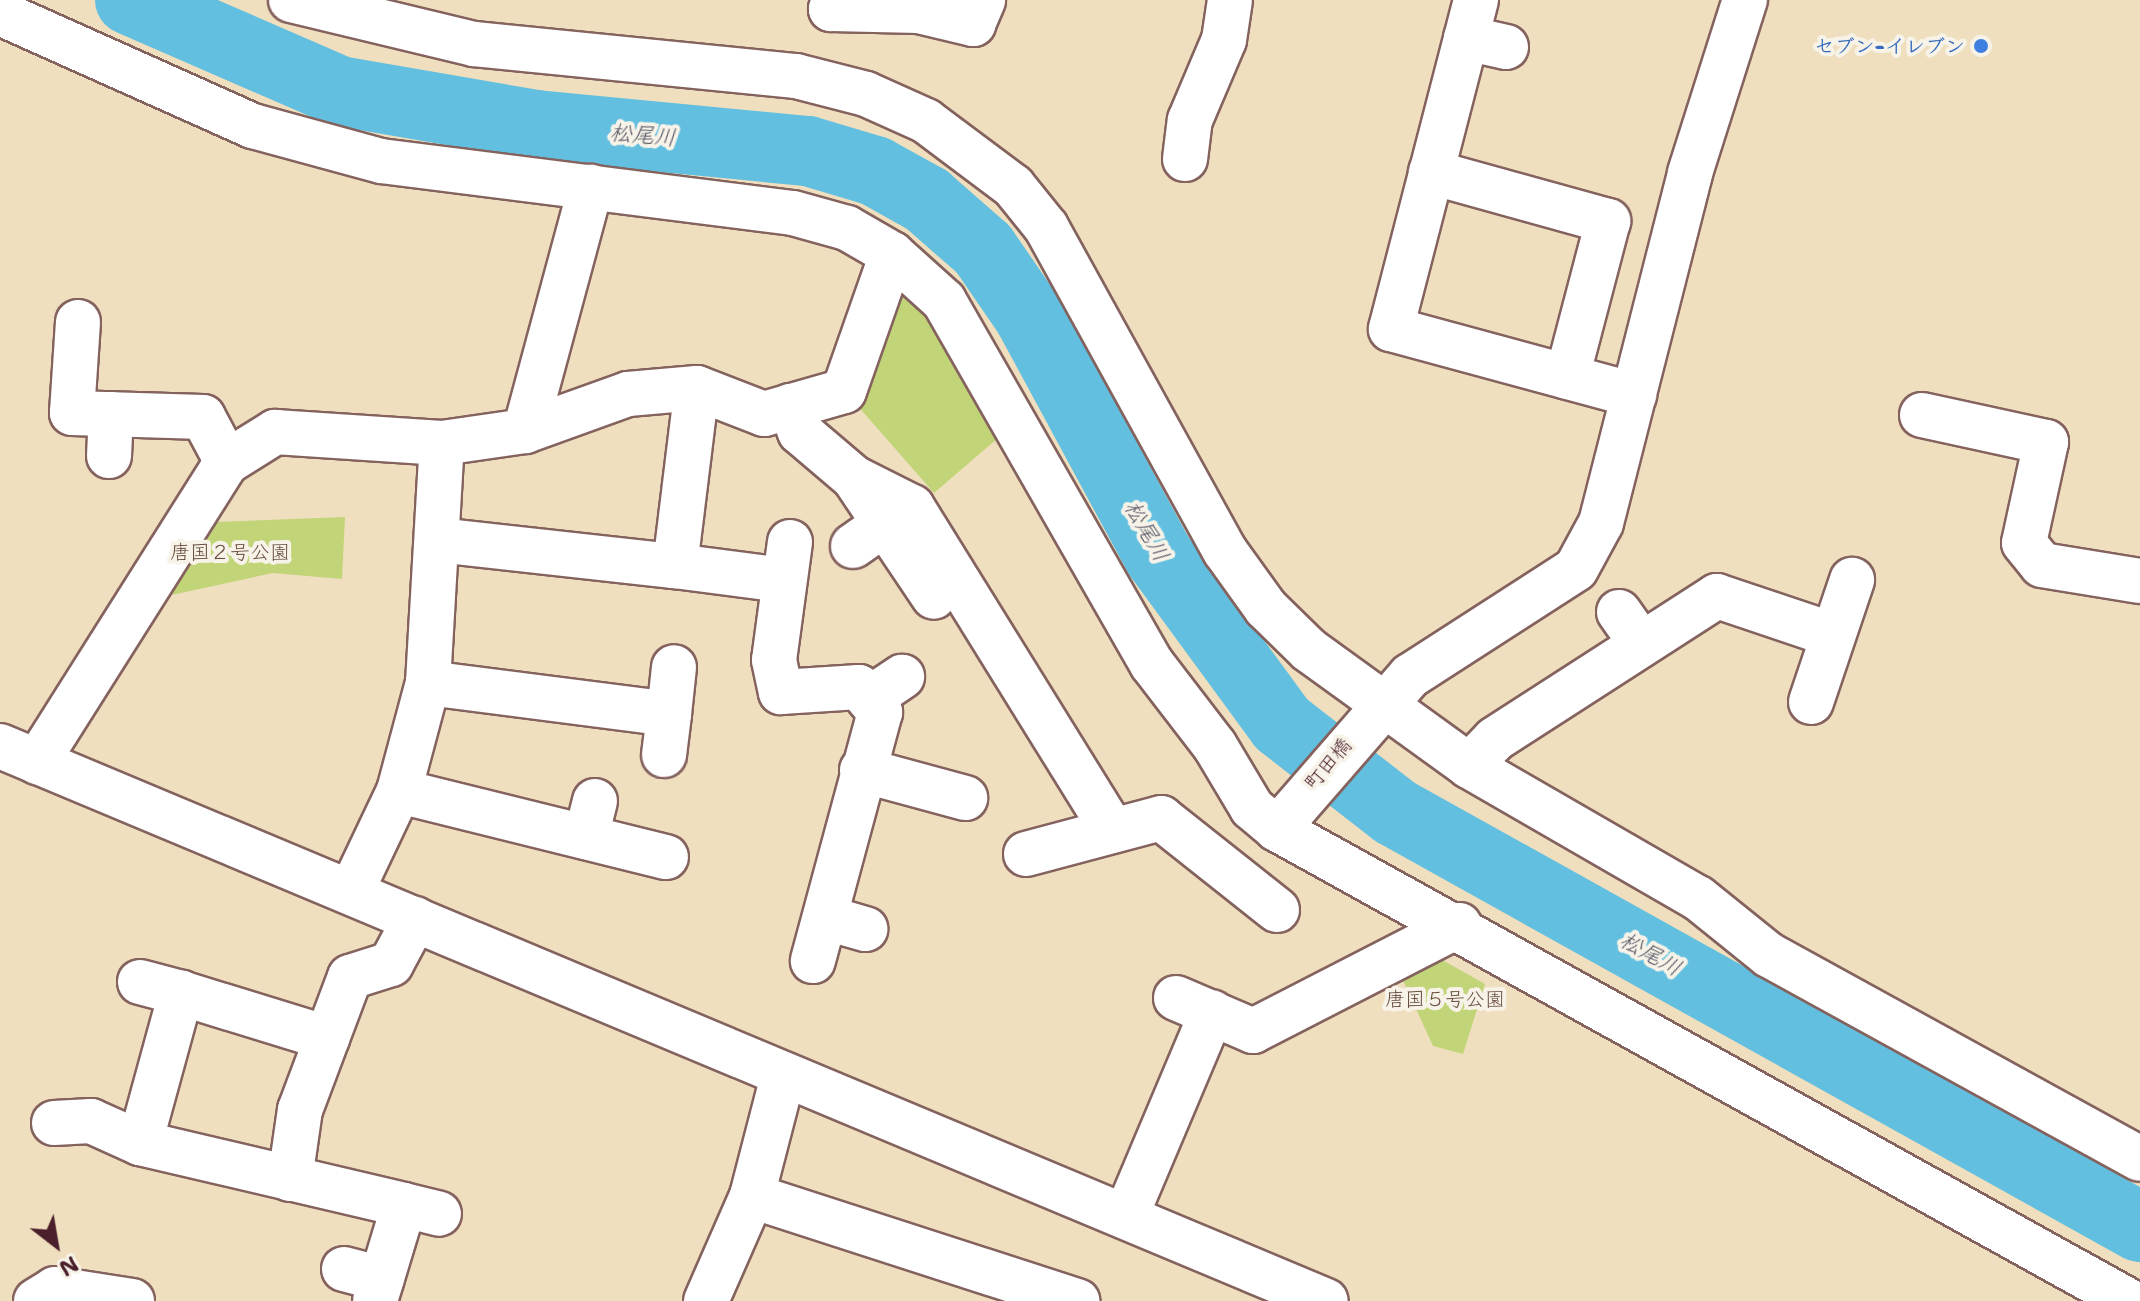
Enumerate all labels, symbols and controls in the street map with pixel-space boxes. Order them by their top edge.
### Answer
place label: セブン-イレブン [1815,34,1965,58]
marker: セブン-イレブン [1972,37,1990,55]
water label: 松尾川 [609,119,677,151]
water label: 松尾川 [1119,496,1175,566]
park label: 唐国２号公園 [170,540,290,564]
street label: 町田橋 [1300,733,1356,795]
water label: 松尾川 [1616,926,1686,982]
park label: 唐国５号公園 [1385,987,1505,1011]
north arrow [16,1205,96,1285]
text: N [54,1249,84,1283]

